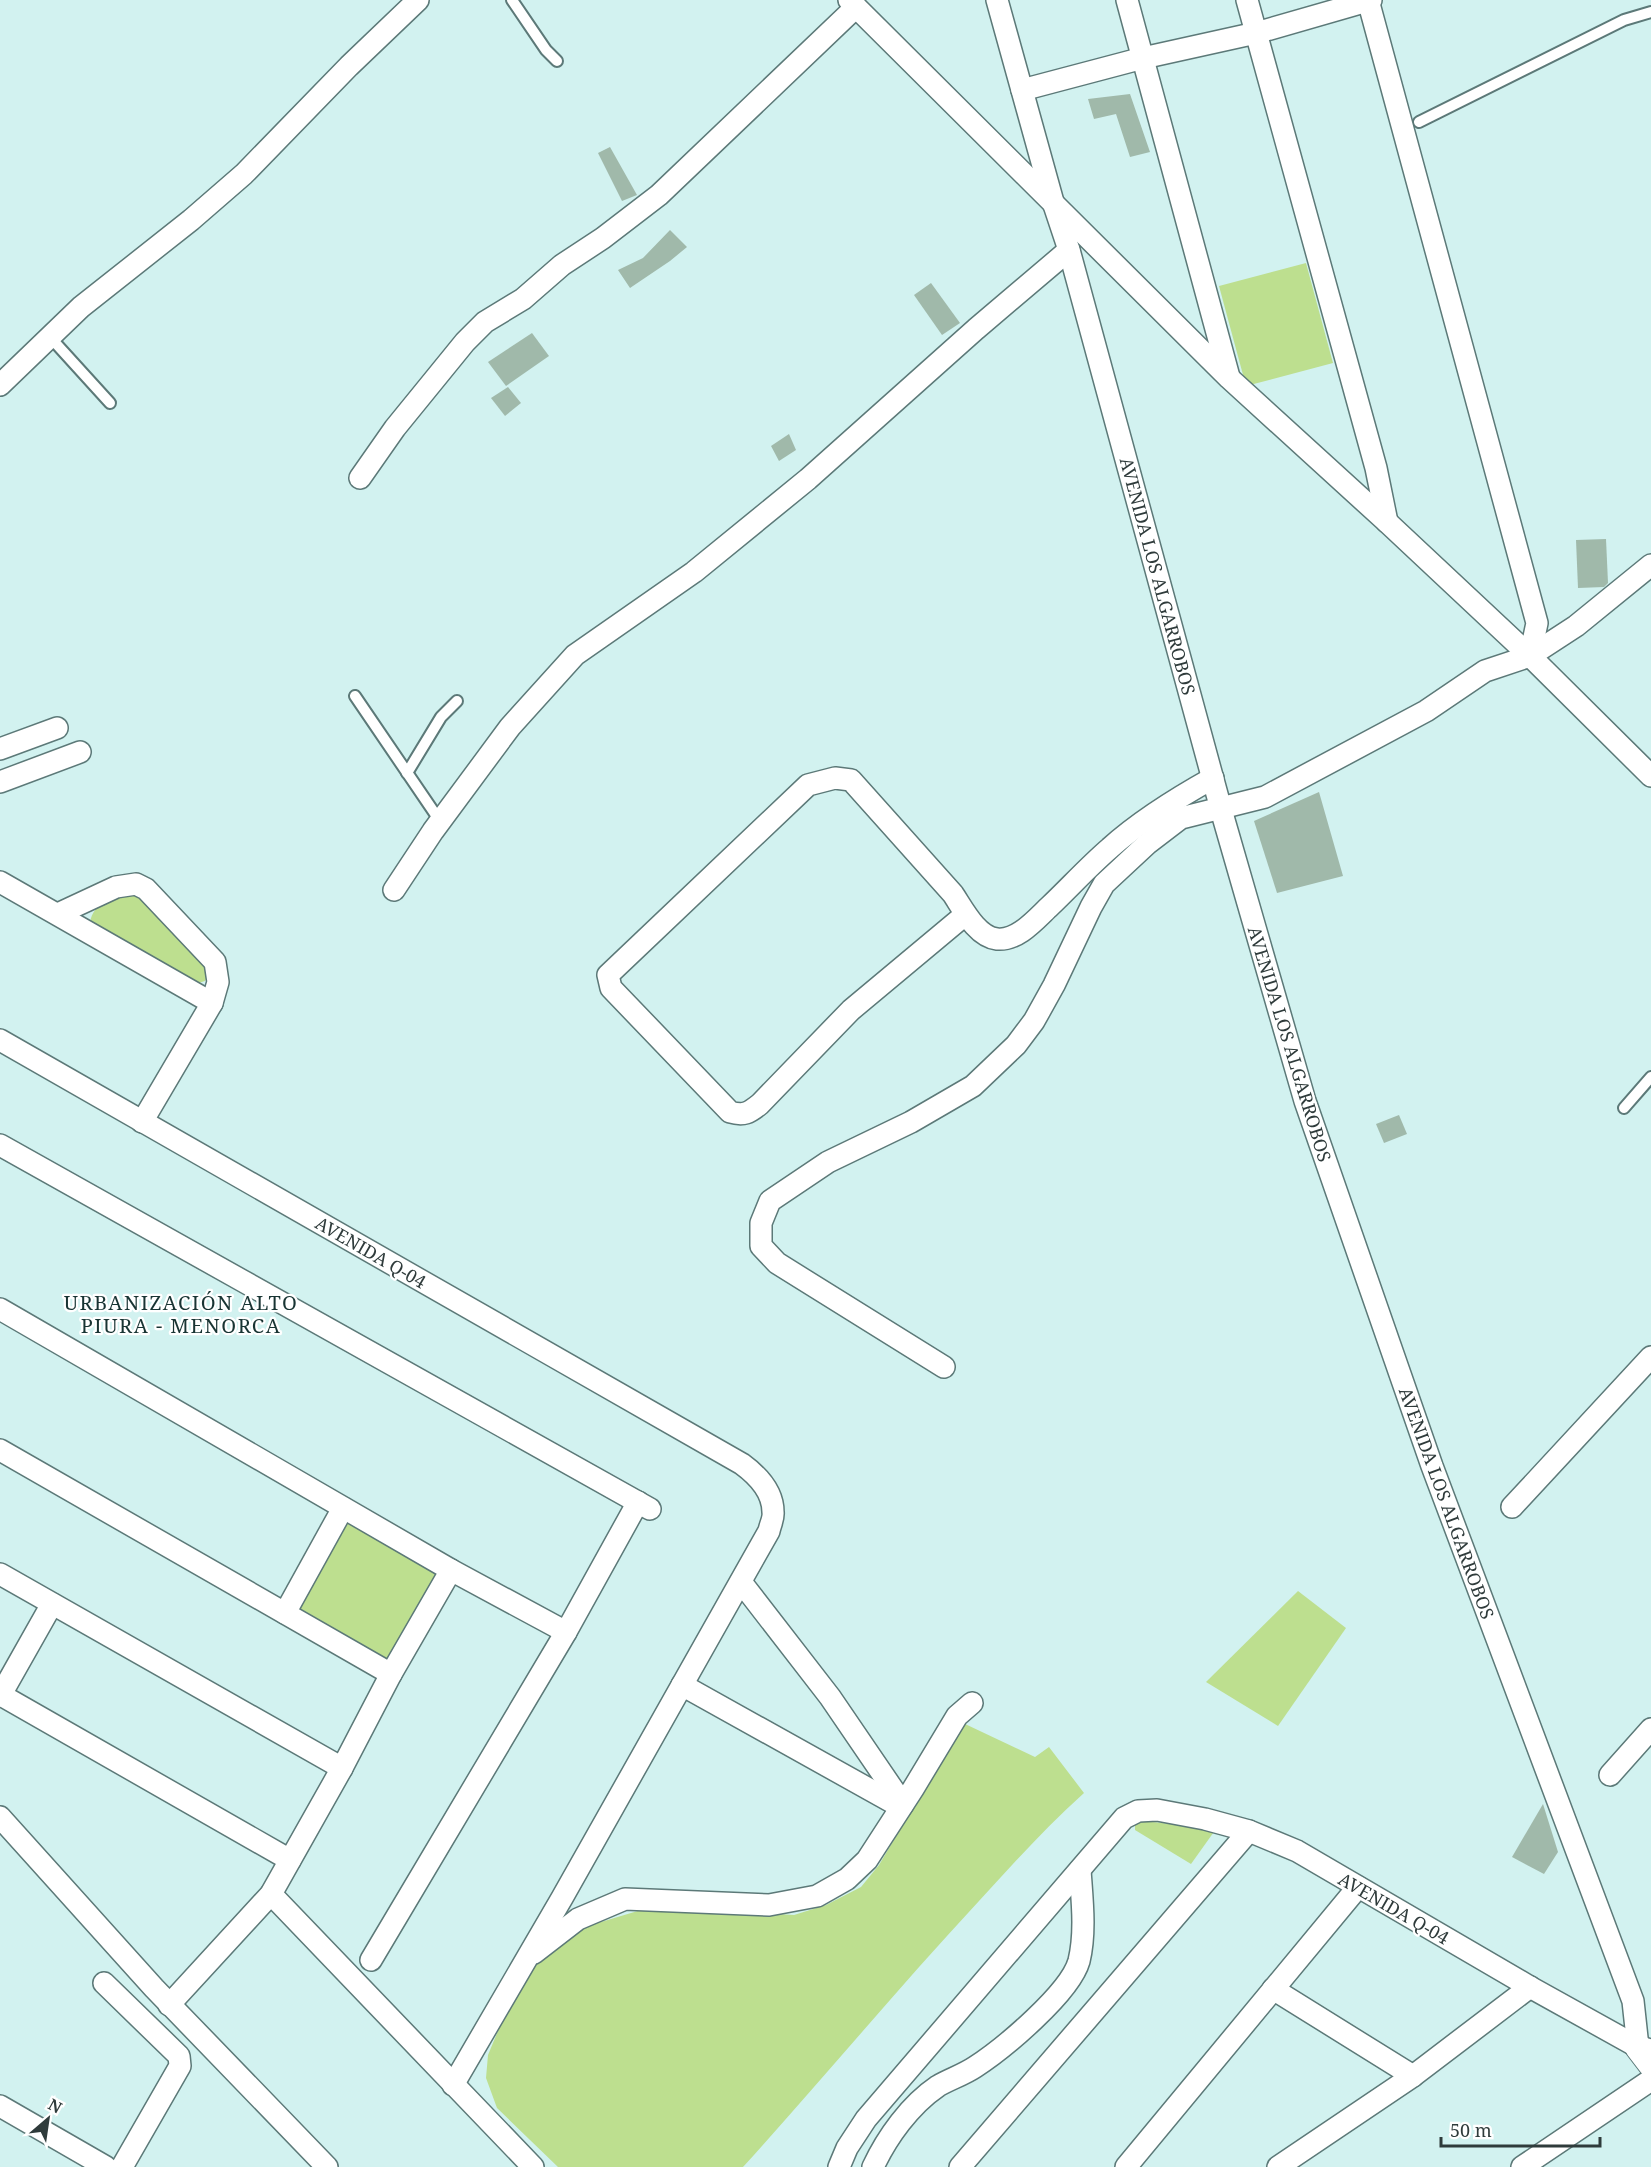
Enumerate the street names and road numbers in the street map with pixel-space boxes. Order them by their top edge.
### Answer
street label: AVENIDA LOS ALGARROBOS [1115,455,1201,697]
street label: AVENIDA LOS ALGARROBOS [1243,923,1337,1165]
street label: AVENIDA Q-04 [311,1211,431,1293]
street label: AVENIDA LOS ALGARROBOS [1394,1384,1500,1622]
street label: AVENIDA Q-04 [1334,1867,1454,1949]

